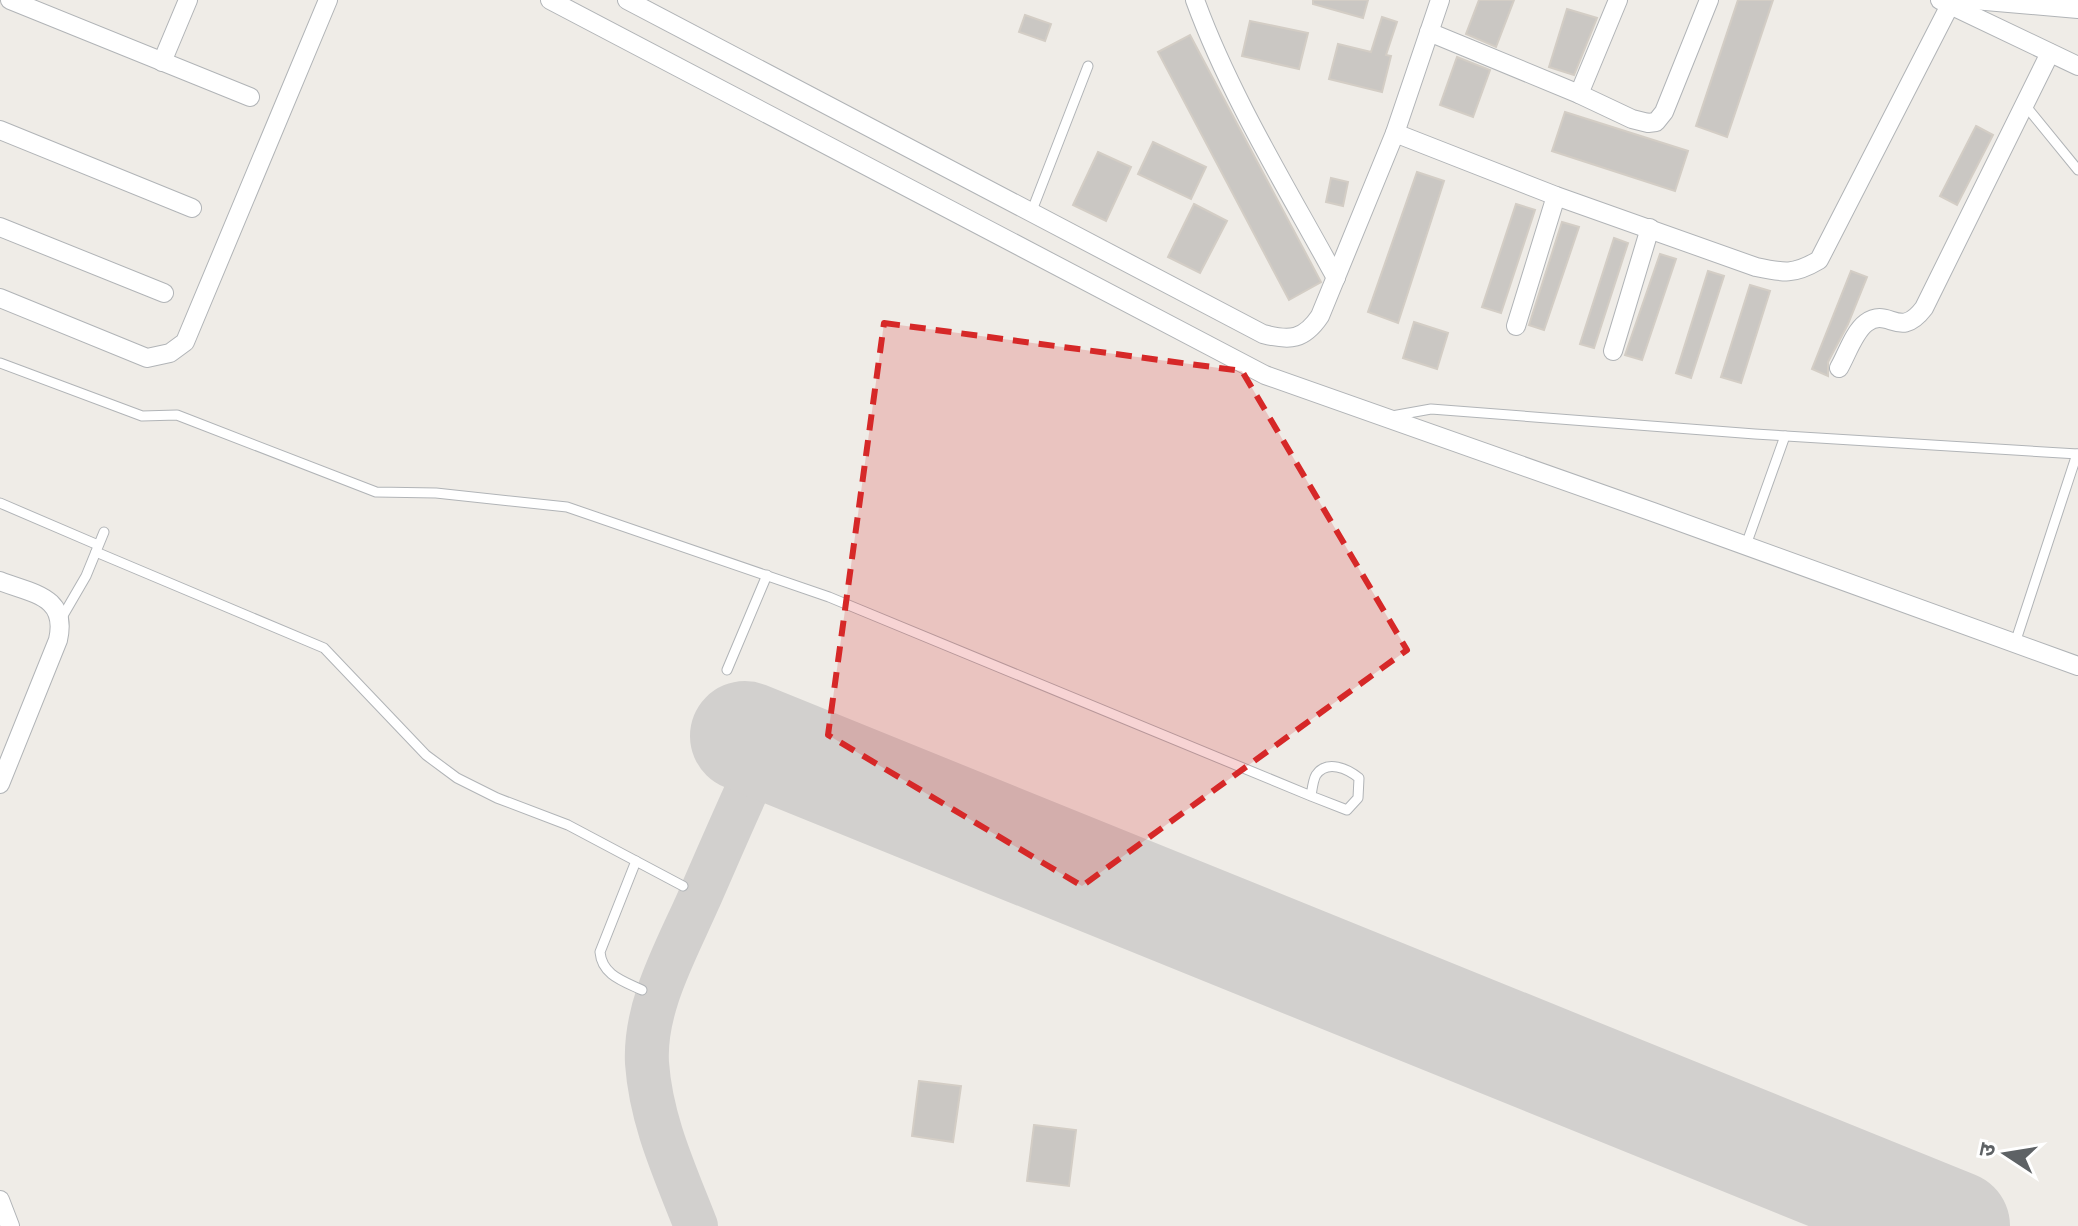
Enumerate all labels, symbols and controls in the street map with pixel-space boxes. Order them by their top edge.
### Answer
north arrow [1966,1114,2046,1194]
text: उ [1971,1140,2002,1159]

